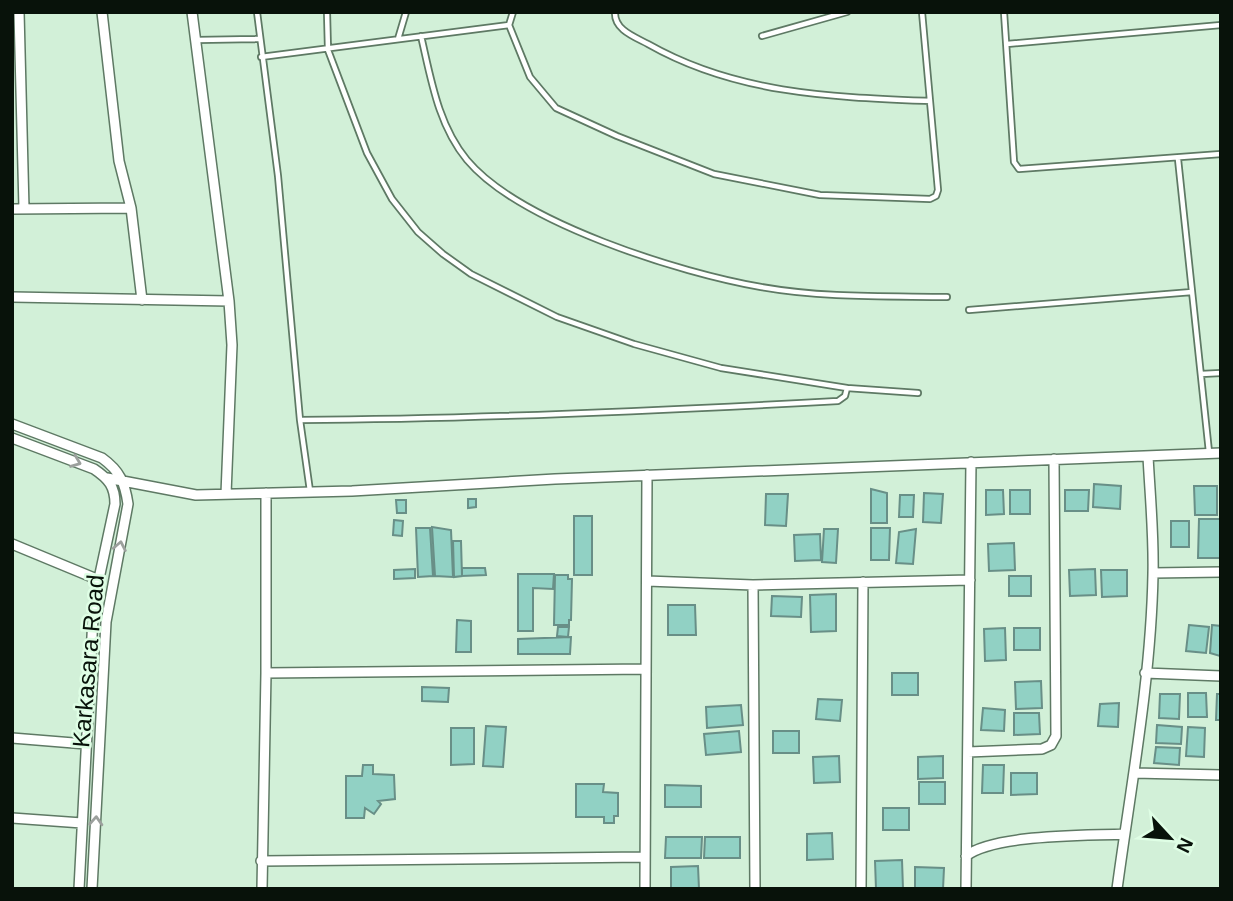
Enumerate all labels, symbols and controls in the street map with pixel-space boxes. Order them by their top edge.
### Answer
one-way arrow [69,454,81,468]
one-way arrow [111,540,126,552]
street label: Karkasara Road [67,573,109,749]
north arrow [1135,803,1205,873]
one-way arrow [88,815,103,826]
text: N [1172,834,1197,856]

